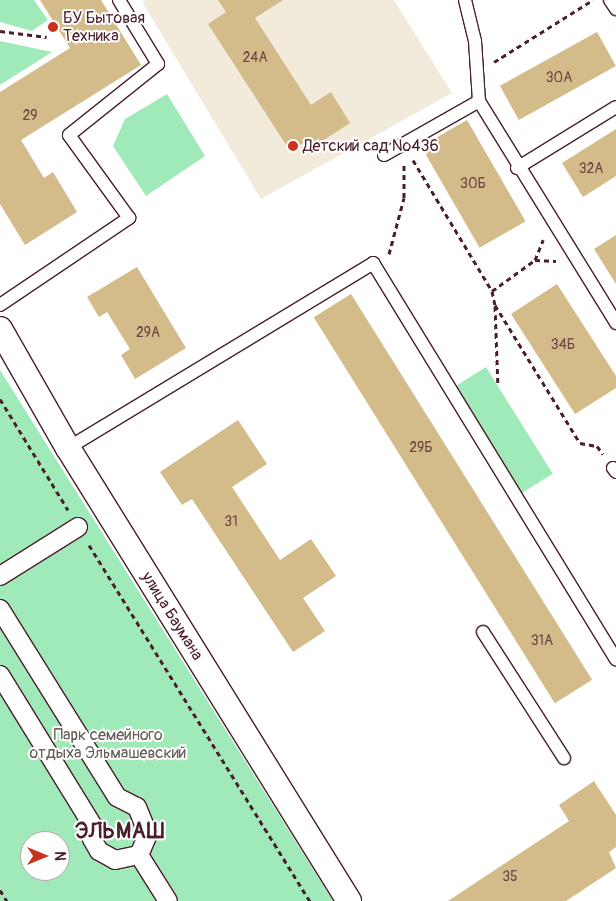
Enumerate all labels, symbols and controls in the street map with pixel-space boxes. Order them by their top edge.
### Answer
place label: БУ Бытовая Техника [63,8,145,46]
marker: БУ Бытовая Техника [47,21,59,33]
house number: 24А [242,50,268,66]
house number: 30А [546,70,572,86]
house number: 29 [22,108,38,124]
place label: Детский сад №436 [303,136,439,156]
marker: Детский сад №436 [287,140,299,152]
house number: 32А [579,161,603,177]
house number: 30Б [460,176,486,192]
house number: 29А [136,325,160,341]
house number: 34Б [551,337,575,353]
house number: 29Б [409,440,433,456]
house number: 31 [224,514,238,530]
street label: улица Баумана [137,568,207,664]
house number: 31А [531,633,553,649]
park label: Парк семейного отдыха Эльмашевский [29,725,187,763]
district label: ЭЛЬМАШ [74,819,166,845]
north arrow [20,831,70,881]
text: N [51,851,68,861]
house number: 35 [502,869,518,885]

